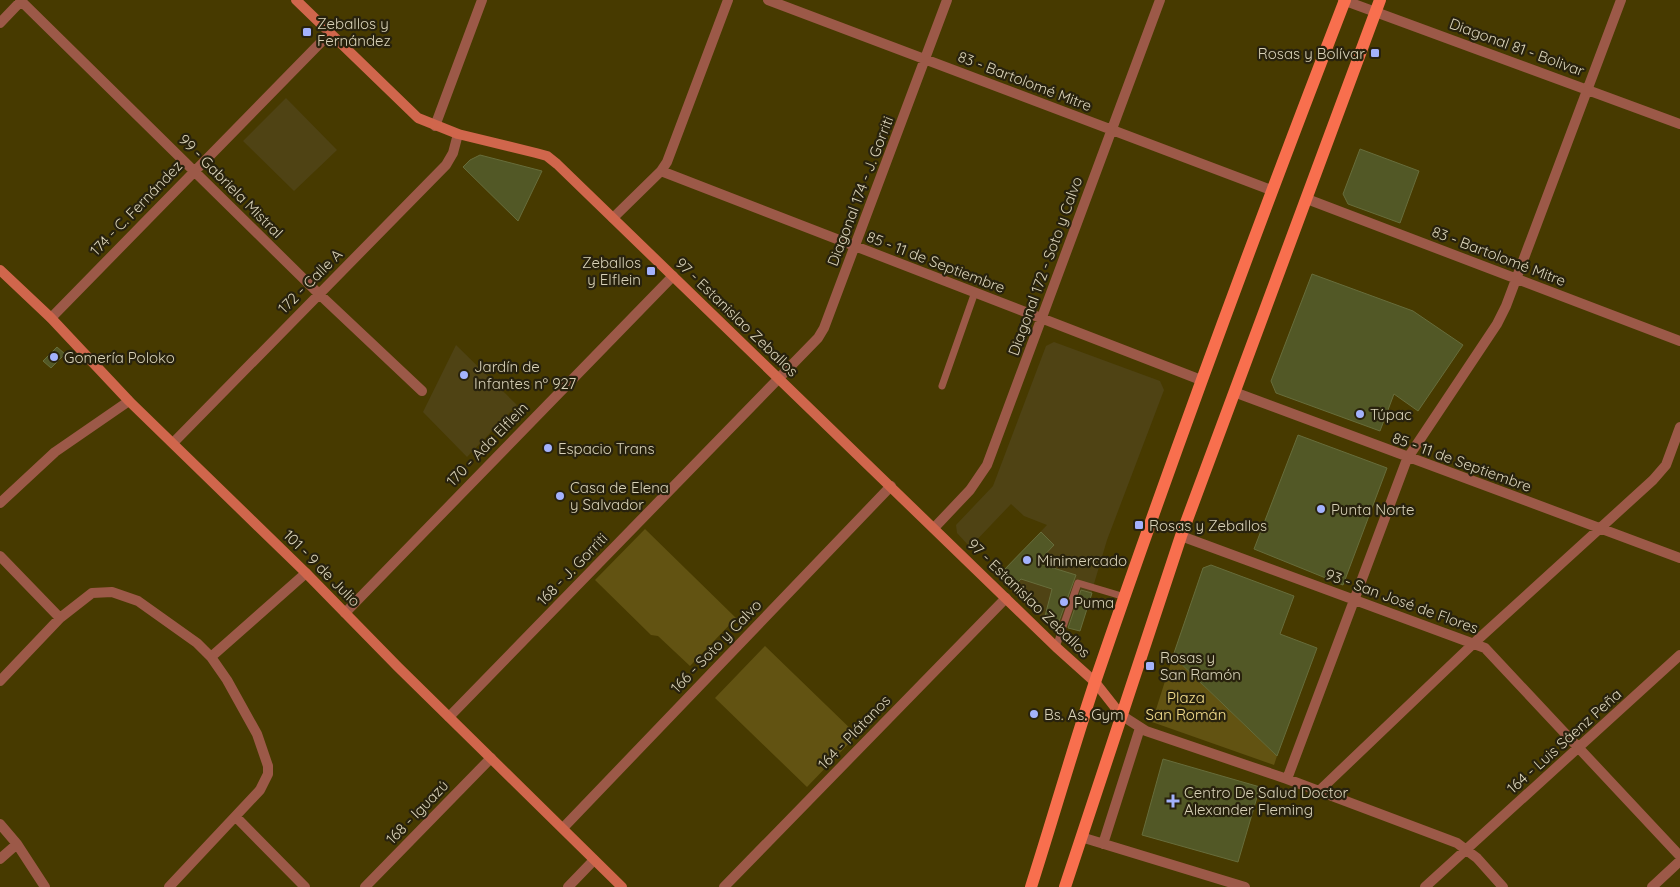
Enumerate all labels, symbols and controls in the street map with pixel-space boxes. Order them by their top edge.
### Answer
place label: Zeballos y Fernández [317,14,391,50]
street label: Diagonal 81 - Bolivar [1447,14,1587,80]
marker: Zeballos y Fernández [301,26,313,38]
place label: Rosas y Bolívar [1258,44,1365,63]
street label: 83 - Bartolomé Mitre [955,47,1095,115]
marker: Rosas y Bolívar [1369,47,1381,59]
street label: Diagonal 174 - J. Gorriti [823,113,897,269]
street label: 99 - Gabriela Mistral [175,130,287,242]
street label: 174 - C. Fernández [86,156,186,260]
street label: Diagonal 172 - Soto y Calvo [1004,174,1086,358]
street label: 83 - Bartolomé Mitre [1429,222,1569,290]
street label: 85 - 11 de Septiembre [864,227,1008,297]
street label: 172 - Calle A [274,245,346,317]
place label: Zeballos y Elflein [582,253,641,289]
street label: 97 - Estanislao Zeballos [672,254,802,380]
marker: Zeballos y Elflein [645,265,657,277]
place label: Gomería Poloko [64,348,175,367]
marker: Gomería Poloko [48,351,60,363]
place label: Jardín de Infantes nº 927 [474,357,577,393]
marker: Jardín de Infantes nº 927 [458,369,470,381]
street label: 170 - Ada Elflein [442,398,532,490]
place label: Túpac [1370,405,1412,424]
marker: Túpac [1354,408,1366,420]
street label: 85 - 11 de Septiembre [1390,428,1534,496]
place label: Espacio Trans [558,439,654,458]
marker: Espacio Trans [542,442,554,454]
place label: Casa de Elena y Salvador [570,478,669,514]
marker: Casa de Elena y Salvador [554,490,566,502]
place label: Punta Norte [1331,500,1415,519]
marker: Punta Norte [1315,503,1327,515]
place label: Rosas y Zeballos [1149,516,1267,535]
marker: Rosas y Zeballos [1133,519,1145,531]
street label: 101 - 9 de Julio [280,526,364,610]
street label: 168 - J. Gorriti [533,529,611,609]
street label: 97 - Estanislao Zeballos [964,535,1094,661]
place label: Minimercado [1037,551,1127,570]
marker: Minimercado [1021,554,1033,566]
street label: 93 - San José de Flores [1323,564,1481,638]
place label: Puma [1074,593,1114,612]
street label: 166 - Soto y Calvo [666,595,766,697]
marker: Puma [1058,596,1070,608]
place label: Rosas y San Ramón [1160,648,1241,684]
marker: Rosas y San Ramón [1144,660,1156,672]
street label: 164 - Luis Sáenz Peña [1503,685,1625,797]
park label: Plaza San Román [1146,688,1226,724]
street label: 164 - Plátanos [814,691,894,773]
place label: Bs. As. Gym [1044,705,1124,724]
marker: Bs. As. Gym [1028,708,1040,720]
street label: 168 - Iguazú [382,776,452,848]
place label: Centro De Salud Doctor Alexander Fleming [1184,783,1349,819]
marker: Centro De Salud Doctor Alexander Fleming [1166,794,1180,808]

